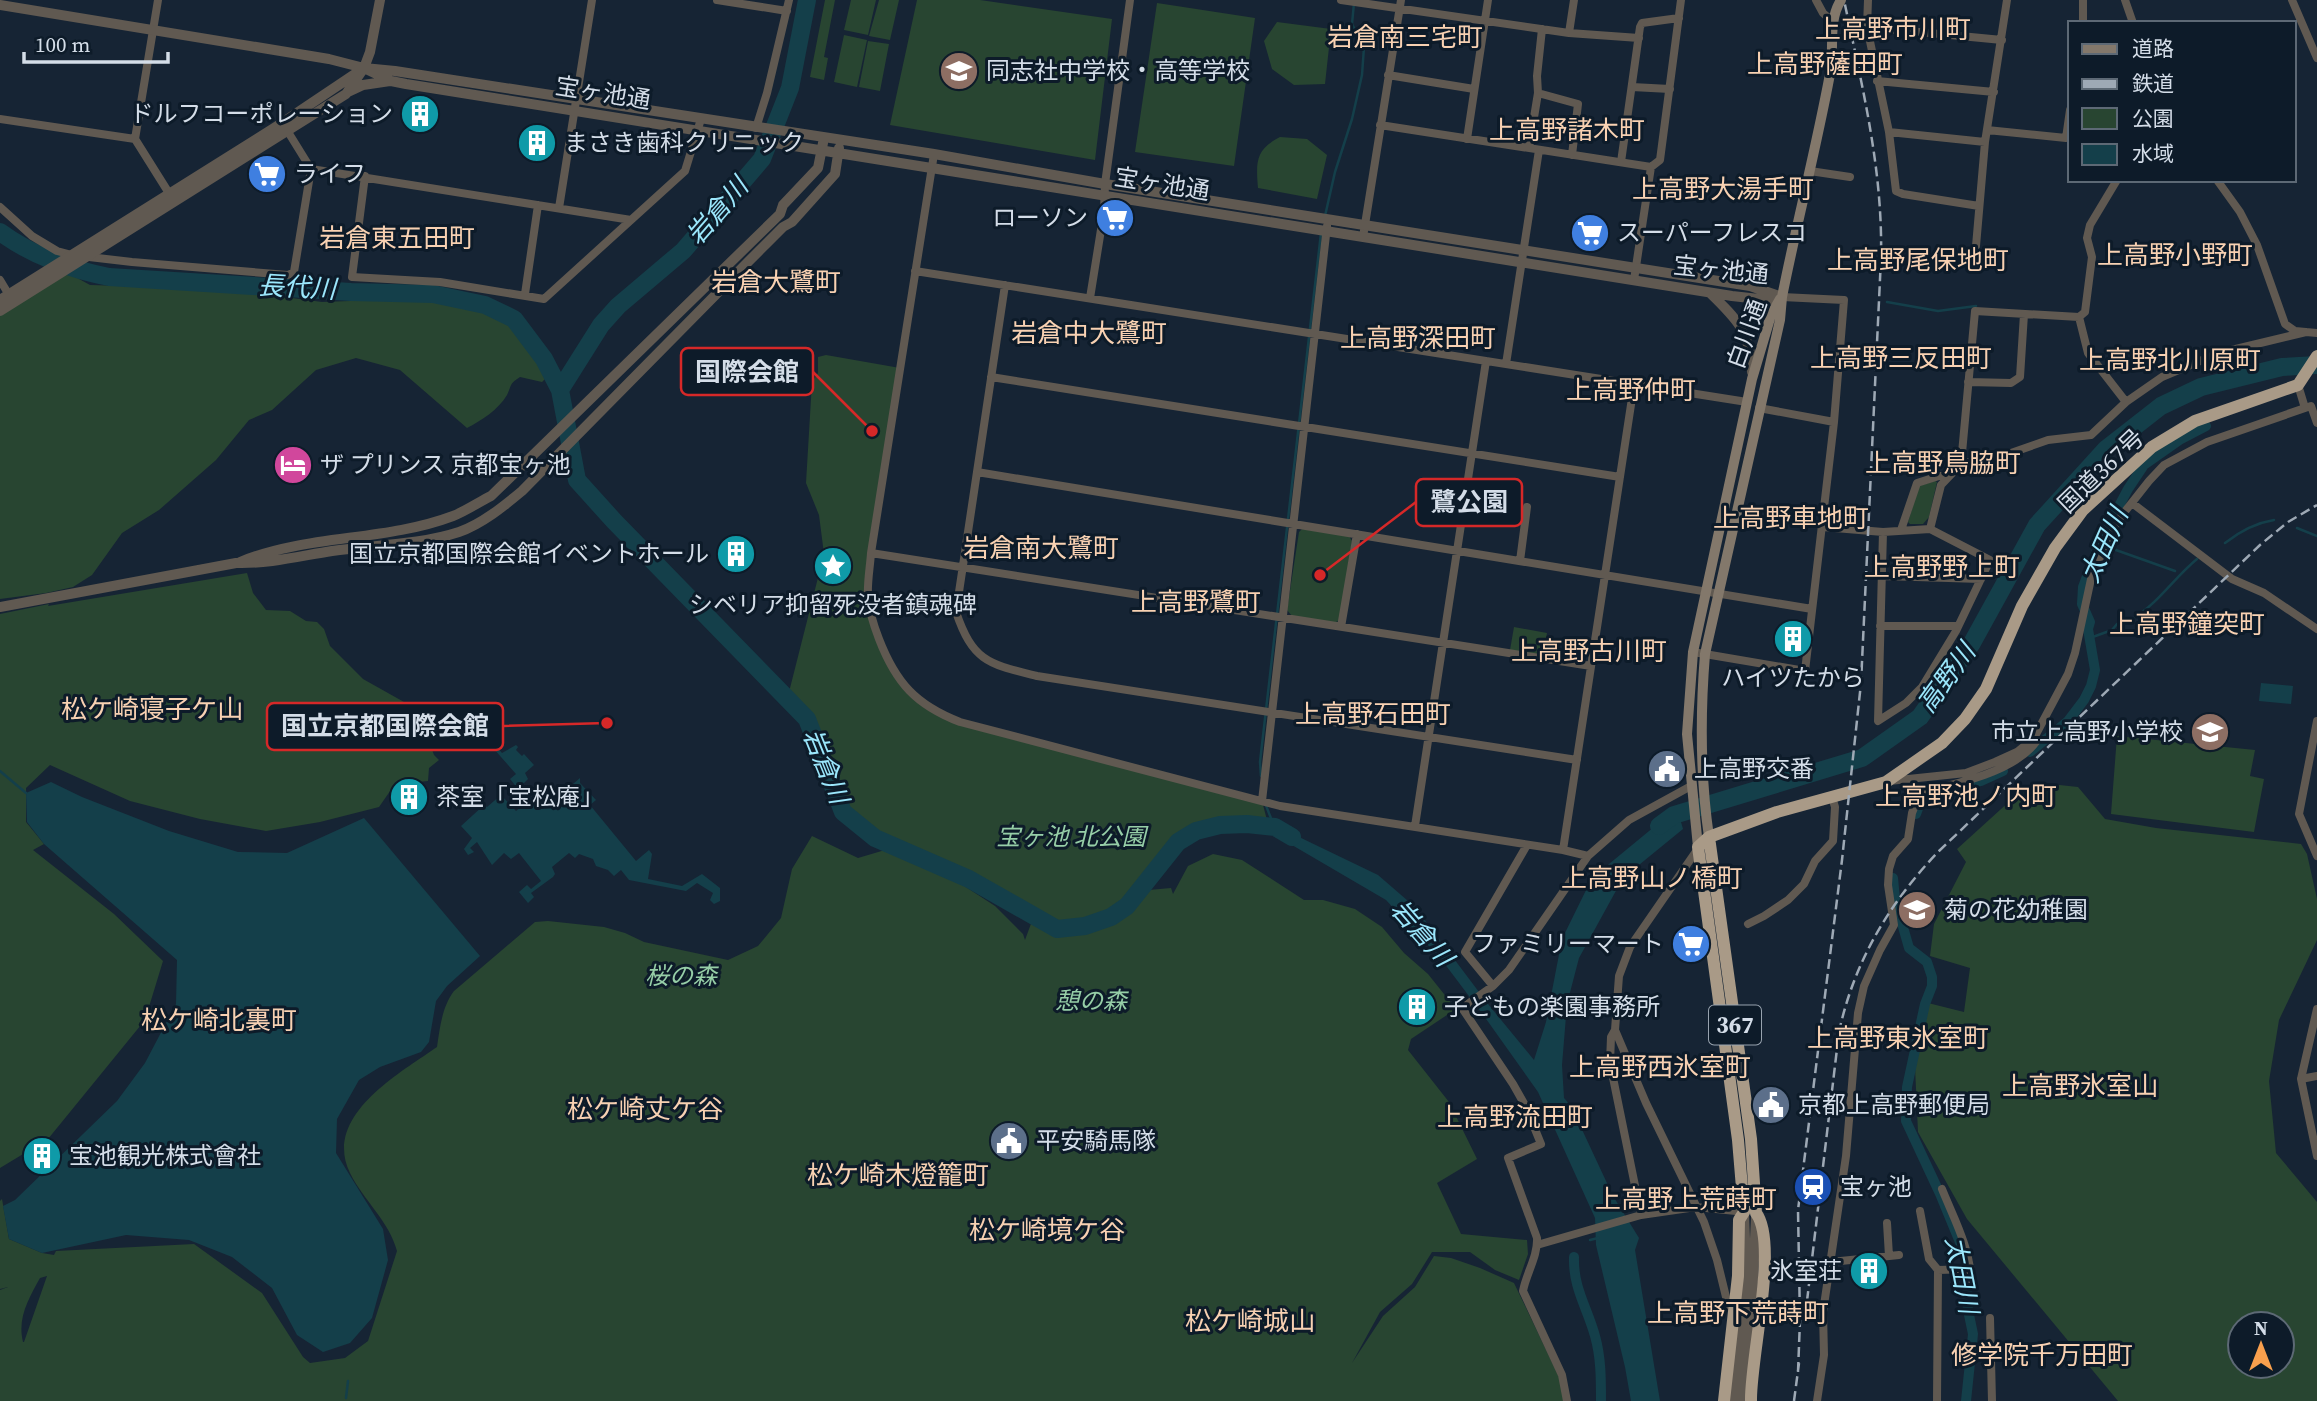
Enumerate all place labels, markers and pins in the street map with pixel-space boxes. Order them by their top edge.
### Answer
school or university icon: 同志社中学校・高等学校 [938,50,980,92]
place label: 同志社中学校・高等学校 [986,54,1250,87]
building icon: ドルフコーポレーション [399,93,441,135]
place label: ドルフコーポレーション [129,97,393,130]
building icon: まさき歯科クリニック [516,122,558,164]
place label: まさき歯科クリニック [564,126,804,159]
supermarket icon: ライフ [246,153,288,195]
place label: ライフ [294,157,366,190]
supermarket icon: ローソン [1094,197,1136,239]
place label: ローソン [992,201,1088,234]
supermarket icon: スーパーフレスコ [1569,212,1611,254]
place label: スーパーフレスコ [1617,216,1807,249]
callout: 国際会館 [681,348,813,395]
hotel icon: ザ プリンス 京都宝ヶ池 [272,444,314,486]
place label: ザ プリンス 京都宝ヶ池 [320,448,571,481]
callout: 鷺公園 [1416,479,1522,526]
building icon: 国立京都国際会館イベントホール [715,533,757,575]
place label: 国立京都国際会館イベントホール [349,537,709,570]
place icon: シベリア抑留死没者鎮魂碑 [812,545,854,587]
place label: シベリア抑留死没者鎮魂碑 [689,588,977,621]
building icon: ハイツたから [1772,618,1814,660]
place label: ハイツたから [1721,661,1865,694]
callout: 国立京都国際会館 [267,703,503,750]
school or university icon: 市立上高野小学校 [2189,711,2231,753]
place label: 市立上高野小学校 [1991,715,2183,748]
public building icon: 上高野交番 [1646,748,1688,790]
place label: 上高野交番 [1694,752,1814,785]
building icon: 茶室「宝松庵」 [388,776,430,818]
place label: 茶室「宝松庵」 [436,780,604,813]
school or university icon: 菊の花幼稚園 [1896,889,1938,931]
place label: 菊の花幼稚園 [1944,893,2088,926]
supermarket icon: ファミリーマート [1670,923,1712,965]
place label: ファミリーマート [1472,927,1664,960]
building icon: 子どもの楽園事務所 [1396,986,1438,1028]
place label: 子どもの楽園事務所 [1444,990,1660,1023]
public building icon: 京都上高野郵便局 [1750,1084,1792,1126]
place label: 京都上高野郵便局 [1798,1088,1990,1121]
public building icon: 平安騎馬隊 [988,1120,1030,1162]
place label: 平安騎馬隊 [1036,1124,1156,1157]
building icon: 宝池観光株式會社 [21,1135,63,1177]
place label: 宝池観光株式會社 [69,1139,261,1172]
station icon: 宝ヶ池 [1792,1166,1834,1208]
place label: 宝ヶ池 [1840,1170,1912,1203]
building icon: 氷室荘 [1848,1250,1890,1292]
place label: 氷室荘 [1770,1254,1842,1287]

